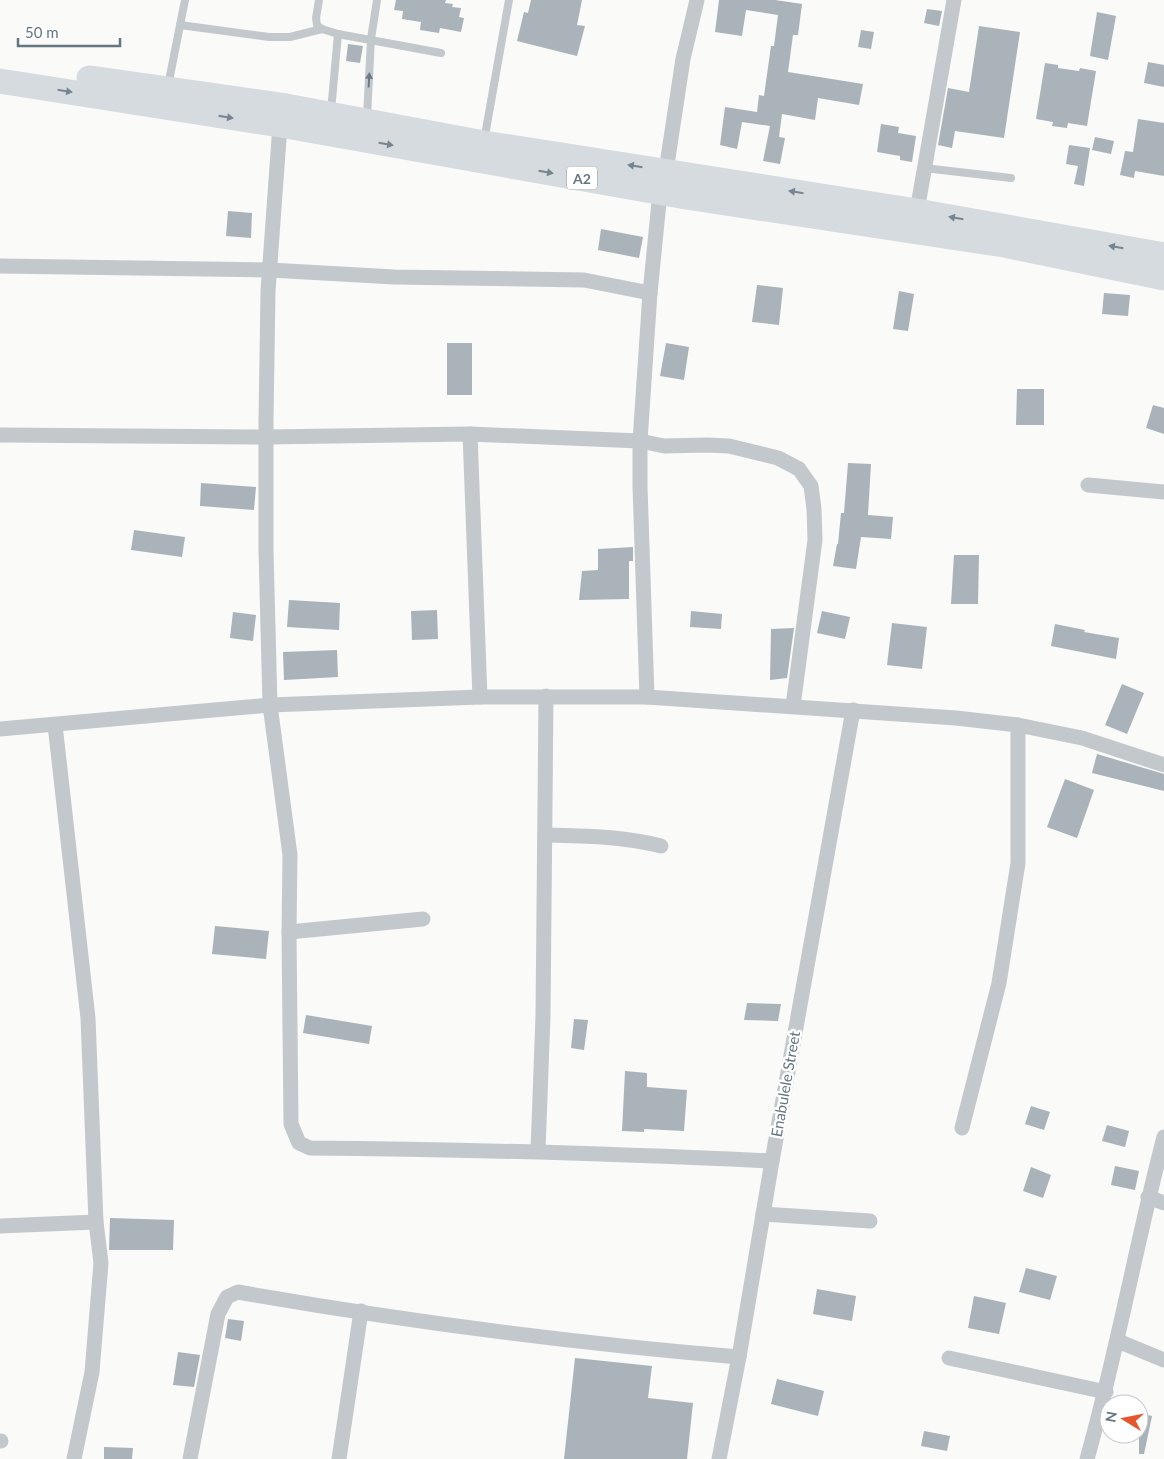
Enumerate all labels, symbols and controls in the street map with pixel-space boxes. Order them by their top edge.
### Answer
scale bar [18,15,120,47]
text: 50 m [25,23,59,41]
one-way arrow [365,72,373,88]
one-way arrow [58,88,74,96]
one-way arrow [218,113,234,121]
one-way arrow [379,140,395,148]
one-way arrow [627,162,643,170]
road number: A2 [567,167,597,190]
one-way arrow [539,169,555,177]
one-way arrow [787,187,803,195]
one-way arrow [948,214,964,222]
one-way arrow [1108,242,1124,250]
street label: Enabulele Street [767,1029,803,1138]
north arrow [1099,1394,1149,1444]
text: N [1101,1410,1120,1423]

